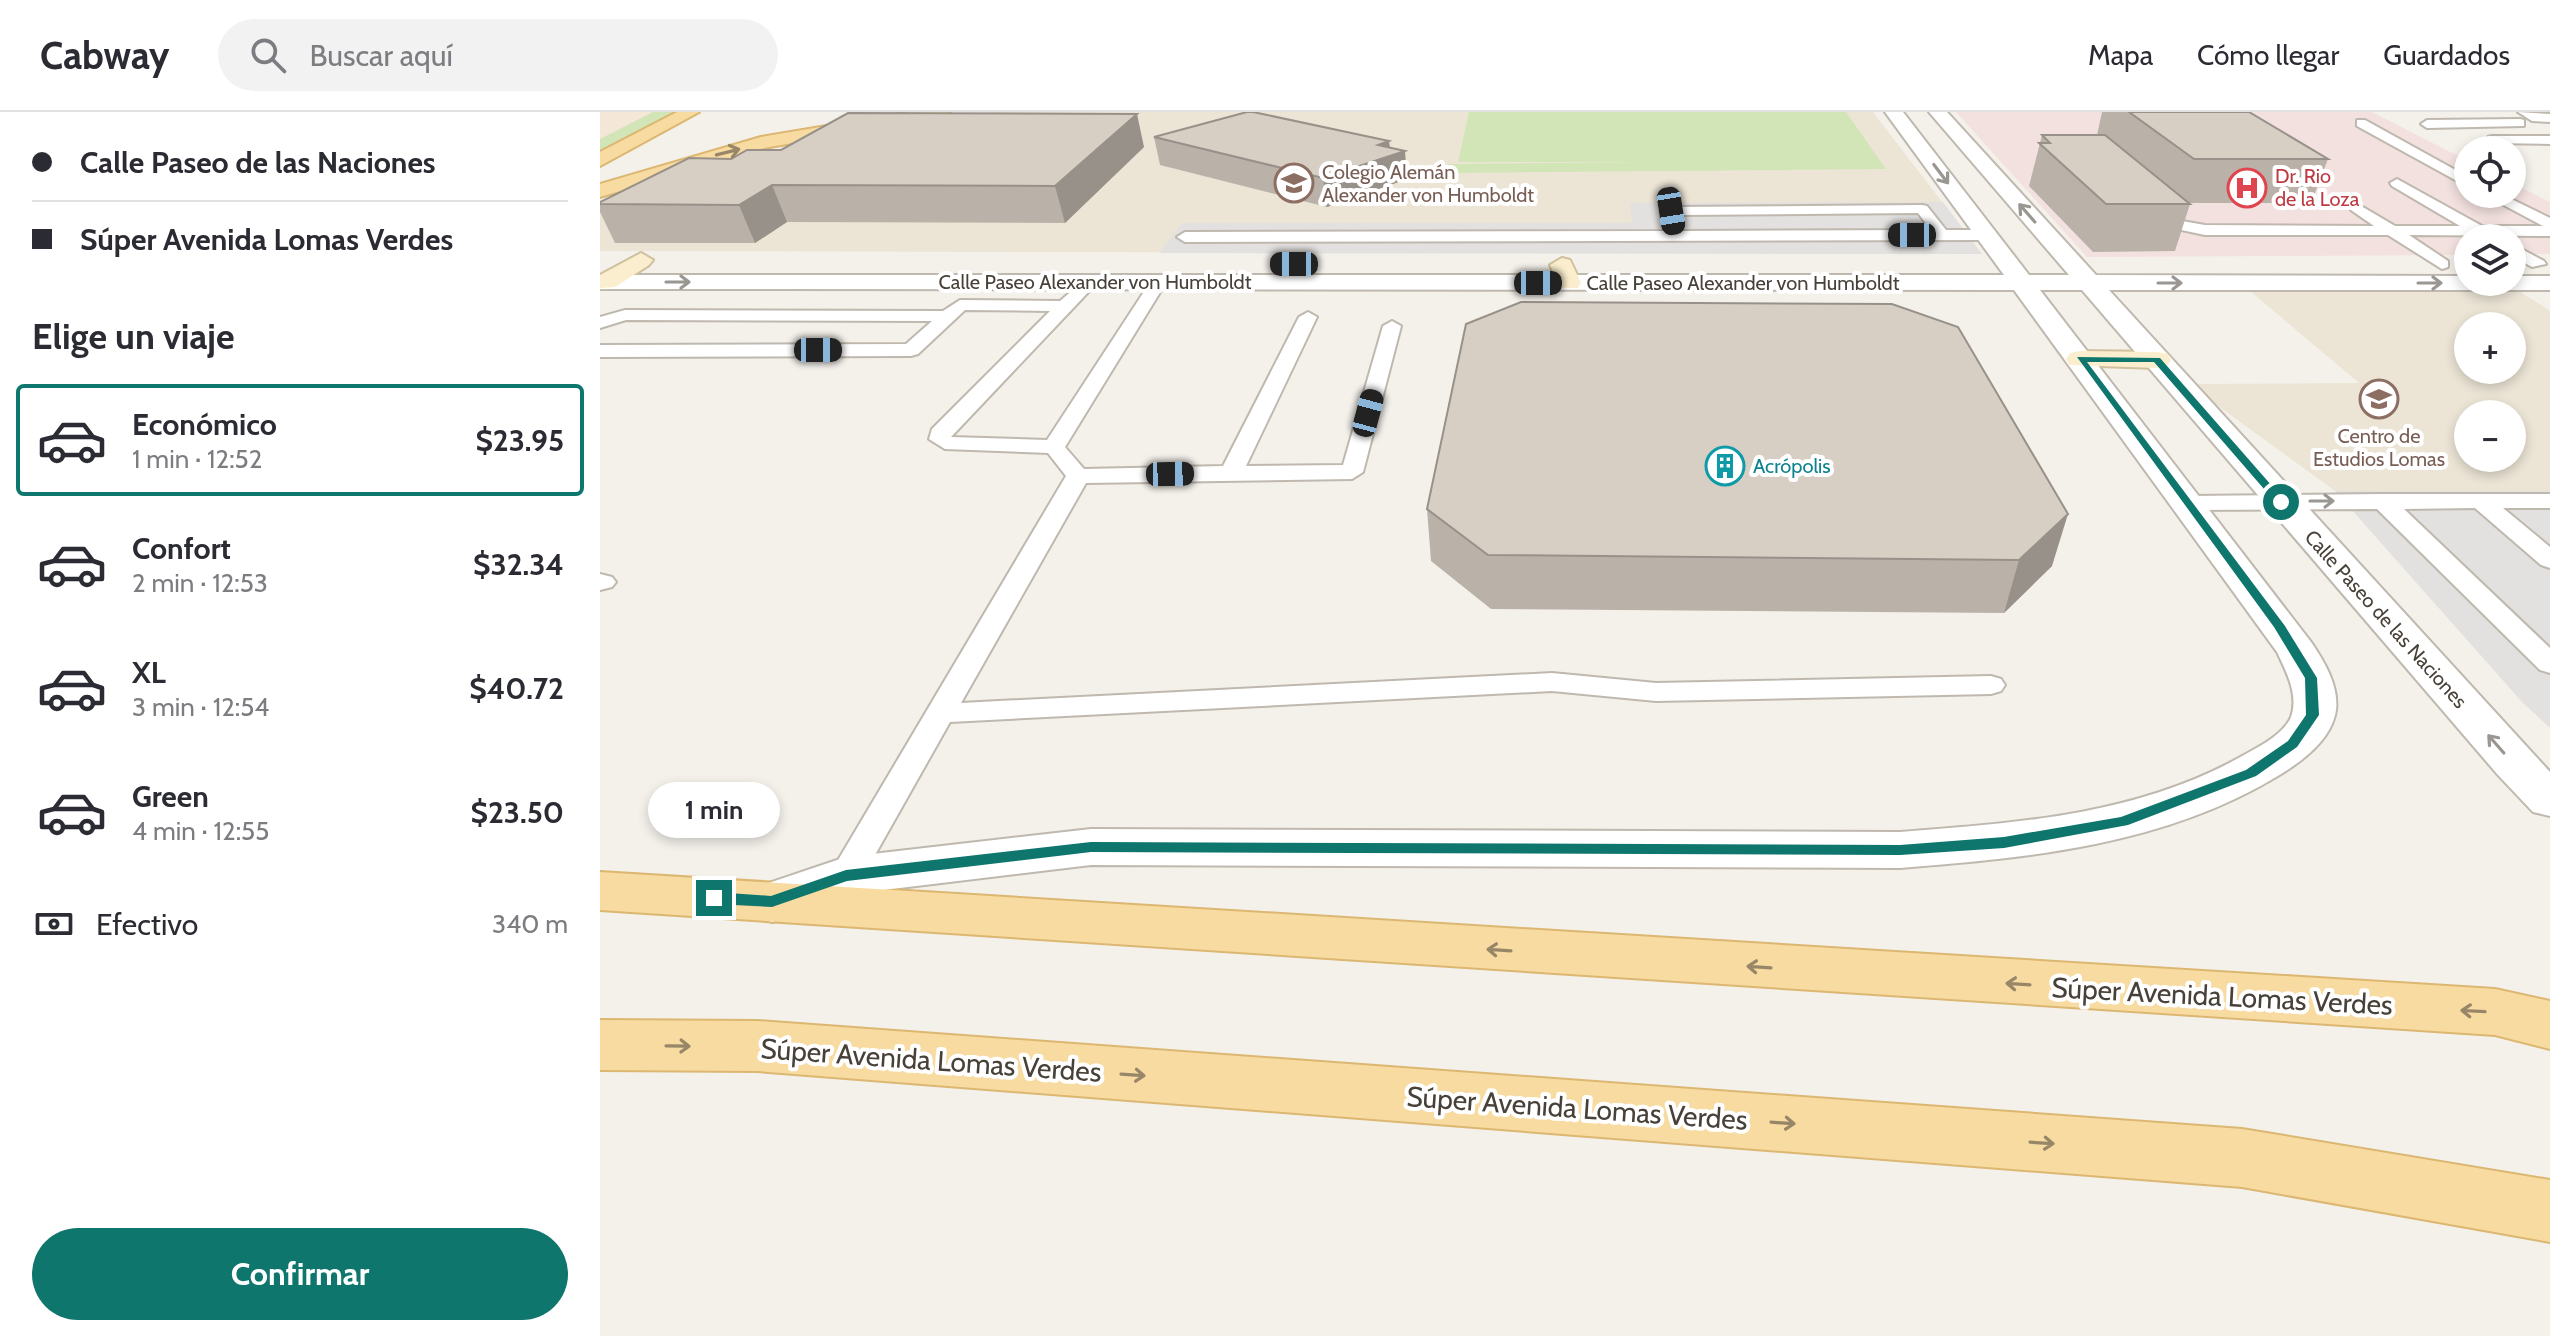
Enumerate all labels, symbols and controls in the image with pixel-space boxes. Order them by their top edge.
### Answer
search box [218,19,778,91]
text: Cabway [40,32,170,79]
icon: search [246,33,290,77]
text: Buscar aquí [310,37,453,74]
text: Mapa [2088,38,2153,72]
text: Cómo llegar [2197,38,2339,72]
text: Guardados [2383,38,2510,72]
map controls [2454,136,2526,472]
button: locate [2454,136,2526,208]
one-way arrow [715,143,740,158]
text: Calle Paseo de las Naciones [80,144,436,181]
place label: Colegio Alemán Alexander von Humboldt [1322,160,1534,207]
school or university icon: Colegio Alemán Alexander von Humboldt [1273,162,1315,204]
one-way arrow [1933,163,1950,184]
place label: Dr. Rio de la Loza [2275,164,2360,211]
hospital icon: Dr. Rio de la Loza [2226,167,2268,209]
car [1655,185,1687,237]
one-way arrow [2019,204,2037,224]
text: Súper Avenida Lomas Verdes [80,221,453,258]
car [1888,223,1936,247]
button: layers [2454,224,2526,296]
car [1270,252,1318,276]
street label: Calle Paseo Alexander von Humboldt [939,270,1252,294]
car [1514,271,1562,295]
street label: Calle Paseo Alexander von Humboldt [1587,271,1900,295]
one-way arrow [664,274,691,290]
one-way arrow [2156,275,2183,291]
one-way arrow [2416,275,2443,291]
button: + [2454,312,2526,384]
text: Elige un viaje [32,314,235,358]
car [794,338,842,362]
school or university icon: Centro de Estudios Lomas [2358,378,2400,420]
car [1350,387,1386,439]
button: − [2454,400,2526,472]
icon: car [36,404,108,476]
text: Económico [132,406,277,443]
text: $23.95 [475,422,564,459]
place label: Centro de Estudios Lomas [2313,424,2445,471]
text: 1 min · 12:52 [132,443,262,475]
building icon: Acrópolis [1704,445,1746,487]
place label: Acrópolis [1753,454,1831,478]
car [1146,462,1194,486]
route start [2263,484,2299,520]
one-way arrow [2308,493,2335,509]
street label: Calle Paseo de las Naciones [2300,525,2472,713]
icon: car [36,528,108,600]
text: Confort [132,530,231,567]
text: $32.34 [473,546,564,583]
text: 2 min · 12:53 [132,567,268,599]
icon: car [36,652,108,724]
text: XL [132,654,166,691]
text: $40.72 [469,670,564,707]
text: 3 min · 12:54 [132,691,269,723]
one-way arrow [2487,734,2505,754]
icon: car [36,776,108,848]
text: Green [132,778,209,815]
callout: 1 min [648,782,780,838]
text: $23.50 [471,794,564,831]
text: 1 min [685,794,743,826]
text: 4 min · 12:55 [132,815,269,847]
route end [696,880,732,916]
icon: cash [32,902,76,946]
text: Efectivo [96,906,198,943]
text: 340 m [492,908,568,940]
one-way arrow [1486,942,1513,957]
one-way arrow [1746,959,1773,974]
street label: Súper Avenida Lomas Verdes [2051,970,2393,1022]
one-way arrow [2005,976,2032,991]
one-way arrow [2460,1003,2487,1018]
street label: Súper Avenida Lomas Verdes [759,1031,1103,1089]
one-way arrow [664,1038,691,1053]
one-way arrow [1119,1068,1146,1083]
street label: Súper Avenida Lomas Verdes [1405,1079,1749,1137]
one-way arrow [1769,1116,1796,1131]
one-way arrow [2028,1136,2055,1151]
button: Confirmar [32,1228,568,1320]

